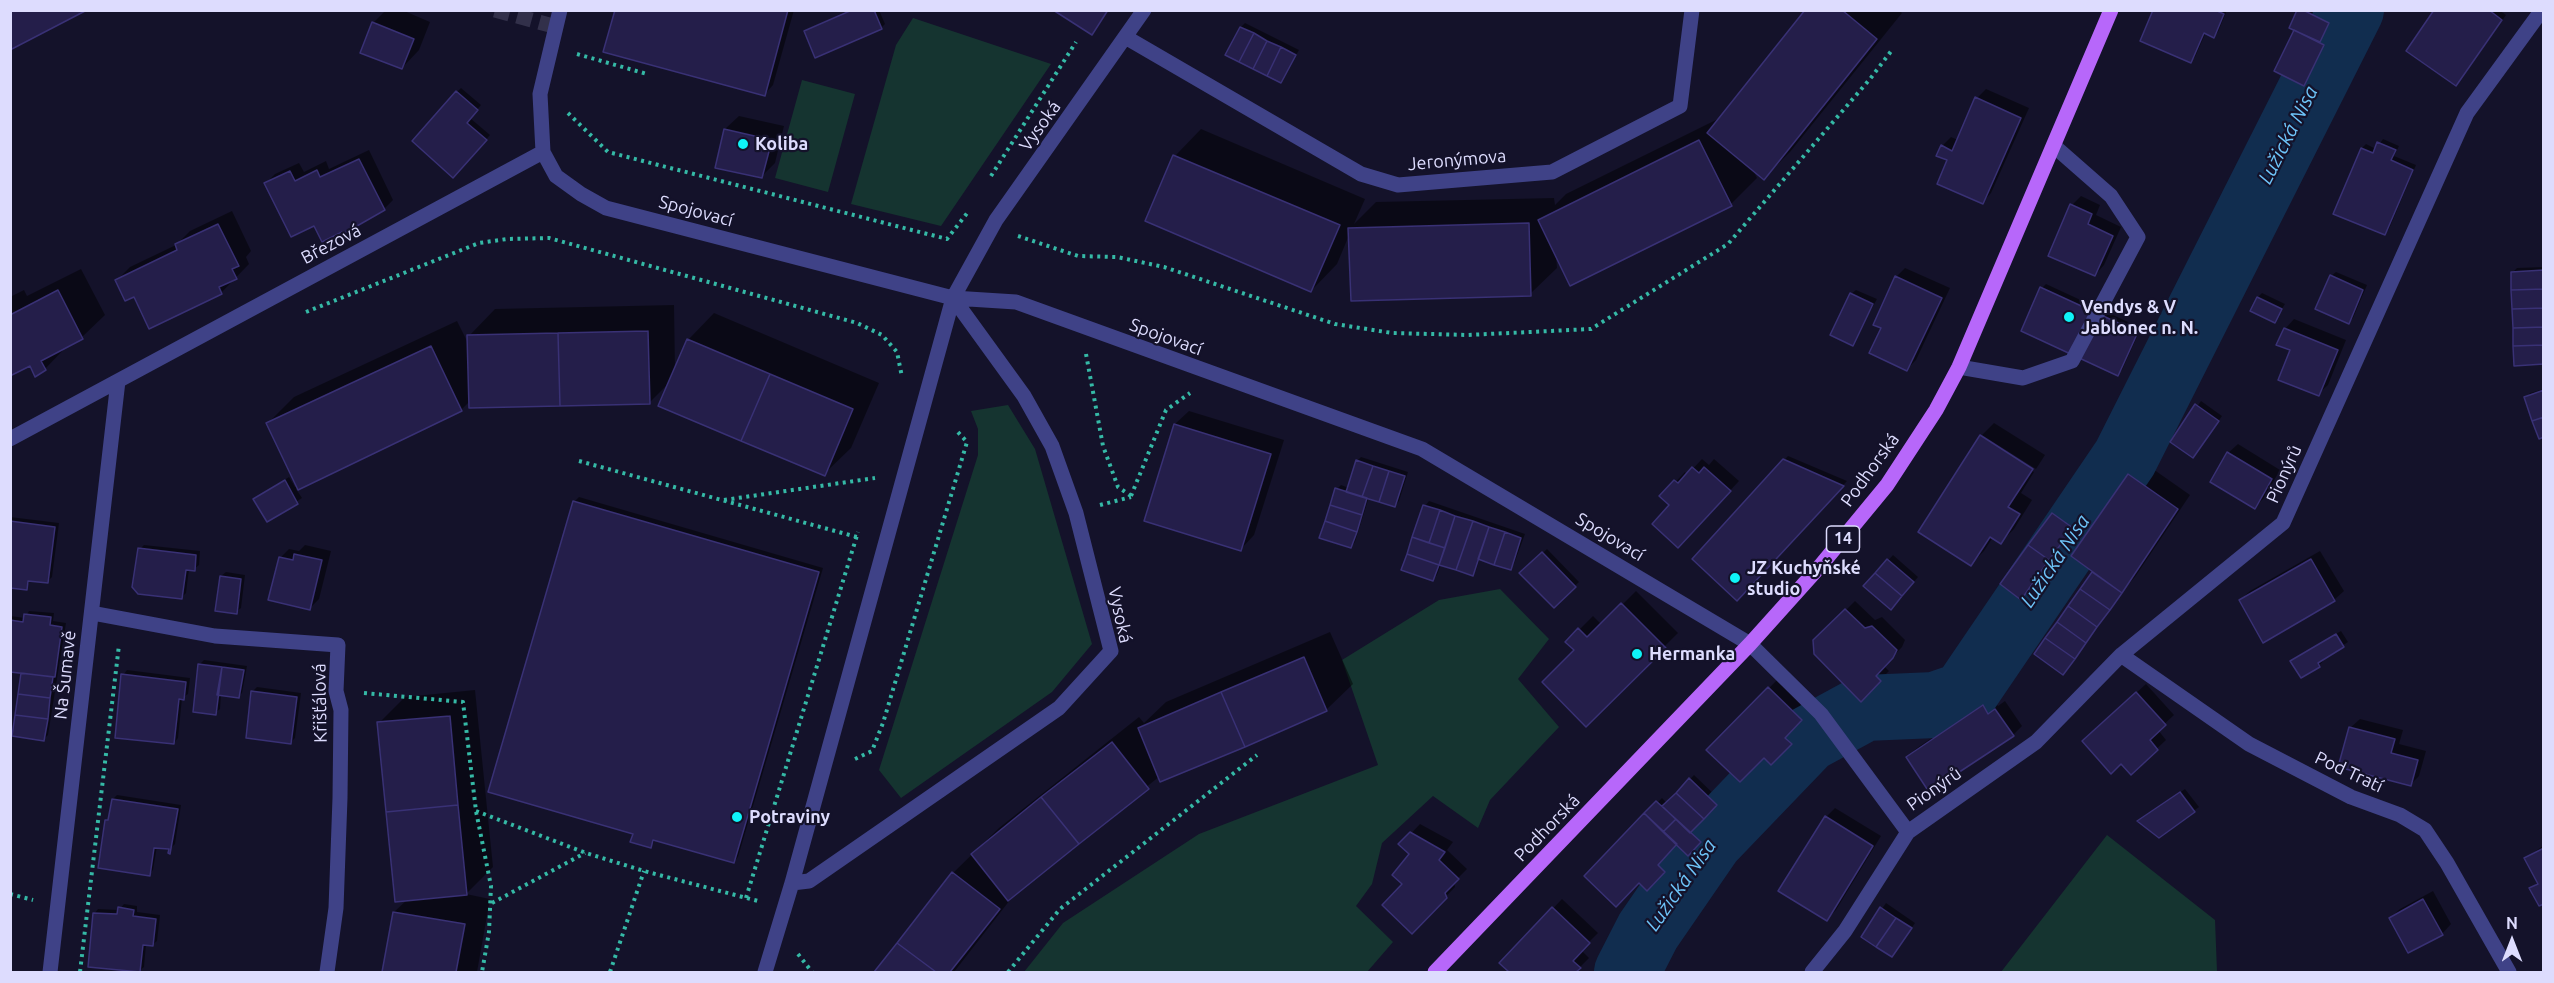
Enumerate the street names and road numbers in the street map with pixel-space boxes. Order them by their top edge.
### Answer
street label: Vysoká [1015,97,1065,155]
street label: Jeronýmova [1407,145,1507,175]
street label: Spojovací [656,191,736,231]
street label: Březová [297,219,365,269]
street label: Spojovací [1127,314,1205,360]
street label: Podhorská [1836,429,1904,511]
street label: Pionýrů [2262,441,2306,507]
street label: Spojovací [1572,508,1648,566]
road number: 14 [1826,526,1860,552]
street label: Vysoká [1104,585,1136,645]
street label: Na Šumavě [50,629,80,721]
street label: Křišťálová [309,663,331,743]
street label: Pod Tratí [2312,747,2386,797]
street label: Pionýrů [1903,762,1965,816]
street label: Podhorská [1510,790,1584,866]

